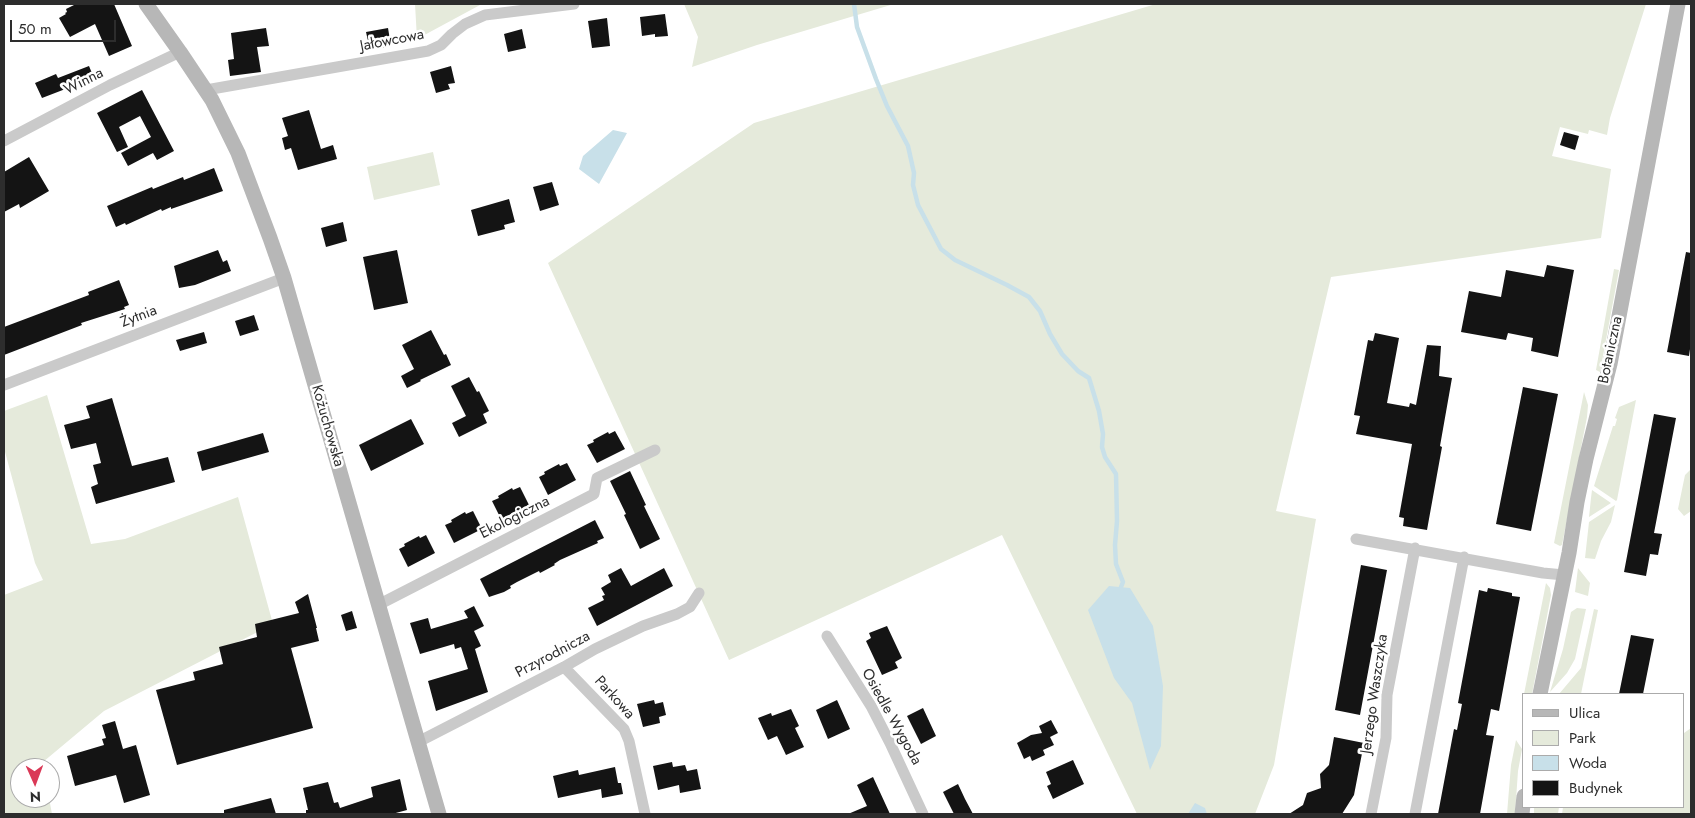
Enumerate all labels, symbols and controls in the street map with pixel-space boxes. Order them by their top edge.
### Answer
scale bar [12,10,119,42]
text: 50 m [18,18,52,40]
street label: Jałowcowa [359,26,425,56]
street label: Winna [61,65,107,99]
street label: Żytnia [118,302,160,332]
street label: Botaniczna [1595,315,1627,385]
street label: Kożuchowska [307,383,347,469]
street label: Ekologiczna [477,493,553,543]
street label: Przyrodnicza [513,628,593,682]
street label: Jerzego Waszczyka [1358,633,1392,755]
street label: Osiedle Wygoda [857,666,925,768]
street label: Parkowa [590,673,638,723]
legend [1522,693,1685,808]
text: Ulica [1569,702,1600,724]
text: Park [1569,727,1596,749]
text: Woda [1569,752,1607,774]
north arrow [10,758,60,808]
text: Budynek [1569,777,1623,799]
text: N [30,787,41,807]

